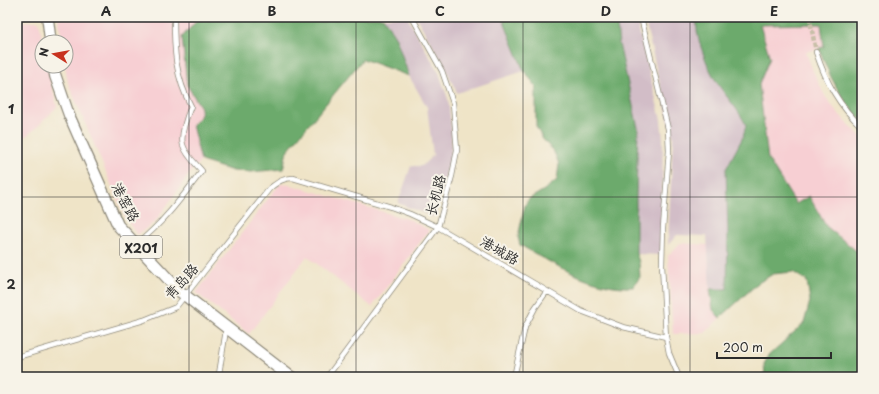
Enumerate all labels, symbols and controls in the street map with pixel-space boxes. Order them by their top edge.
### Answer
text: A [101,1,111,20]
text: B [268,1,277,20]
text: C [435,1,445,20]
text: D [601,1,611,20]
text: E [770,1,778,20]
north arrow [34,34,74,74]
text: N [35,46,53,58]
text: 1 [8,99,14,118]
street label: 长机路 [419,172,451,218]
street label: 港窑路 [107,179,145,225]
street label: 港城路 [477,230,523,270]
road number: X201 [120,236,162,258]
street label: 青岛路 [159,258,203,304]
text: 2 [6,274,16,293]
scale bar [717,334,831,360]
text: 200 m [723,338,763,356]

